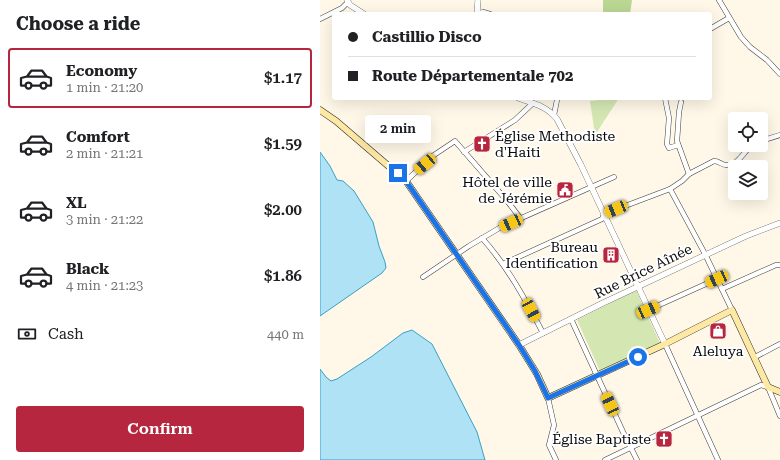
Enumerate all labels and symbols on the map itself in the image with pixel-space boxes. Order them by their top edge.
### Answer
callout: 2 min [365,115,431,143]
place label: Église Methodiste d'Haiti [495,128,616,160]
church icon: Église Methodiste d'Haiti [472,134,492,154]
car [412,152,438,176]
route end [389,164,407,182]
place label: Hôtel de ville de Jérémie [462,174,552,206]
public building icon: Hôtel de ville de Jérémie [555,180,575,200]
car [603,199,629,219]
car [498,213,524,233]
place label: Bureau Identification [505,239,598,271]
street label: Rue Brice Aînée [592,240,695,302]
building icon: Bureau Identification [601,245,621,265]
car [704,269,730,289]
car [520,297,542,323]
car [635,300,661,320]
shop icon: Aleluya [708,321,728,341]
place label: Aleluya [693,343,744,359]
route start [629,348,647,366]
car [599,391,621,417]
church icon: Église Baptiste [654,429,674,449]
place label: Église Baptiste [552,431,651,447]

